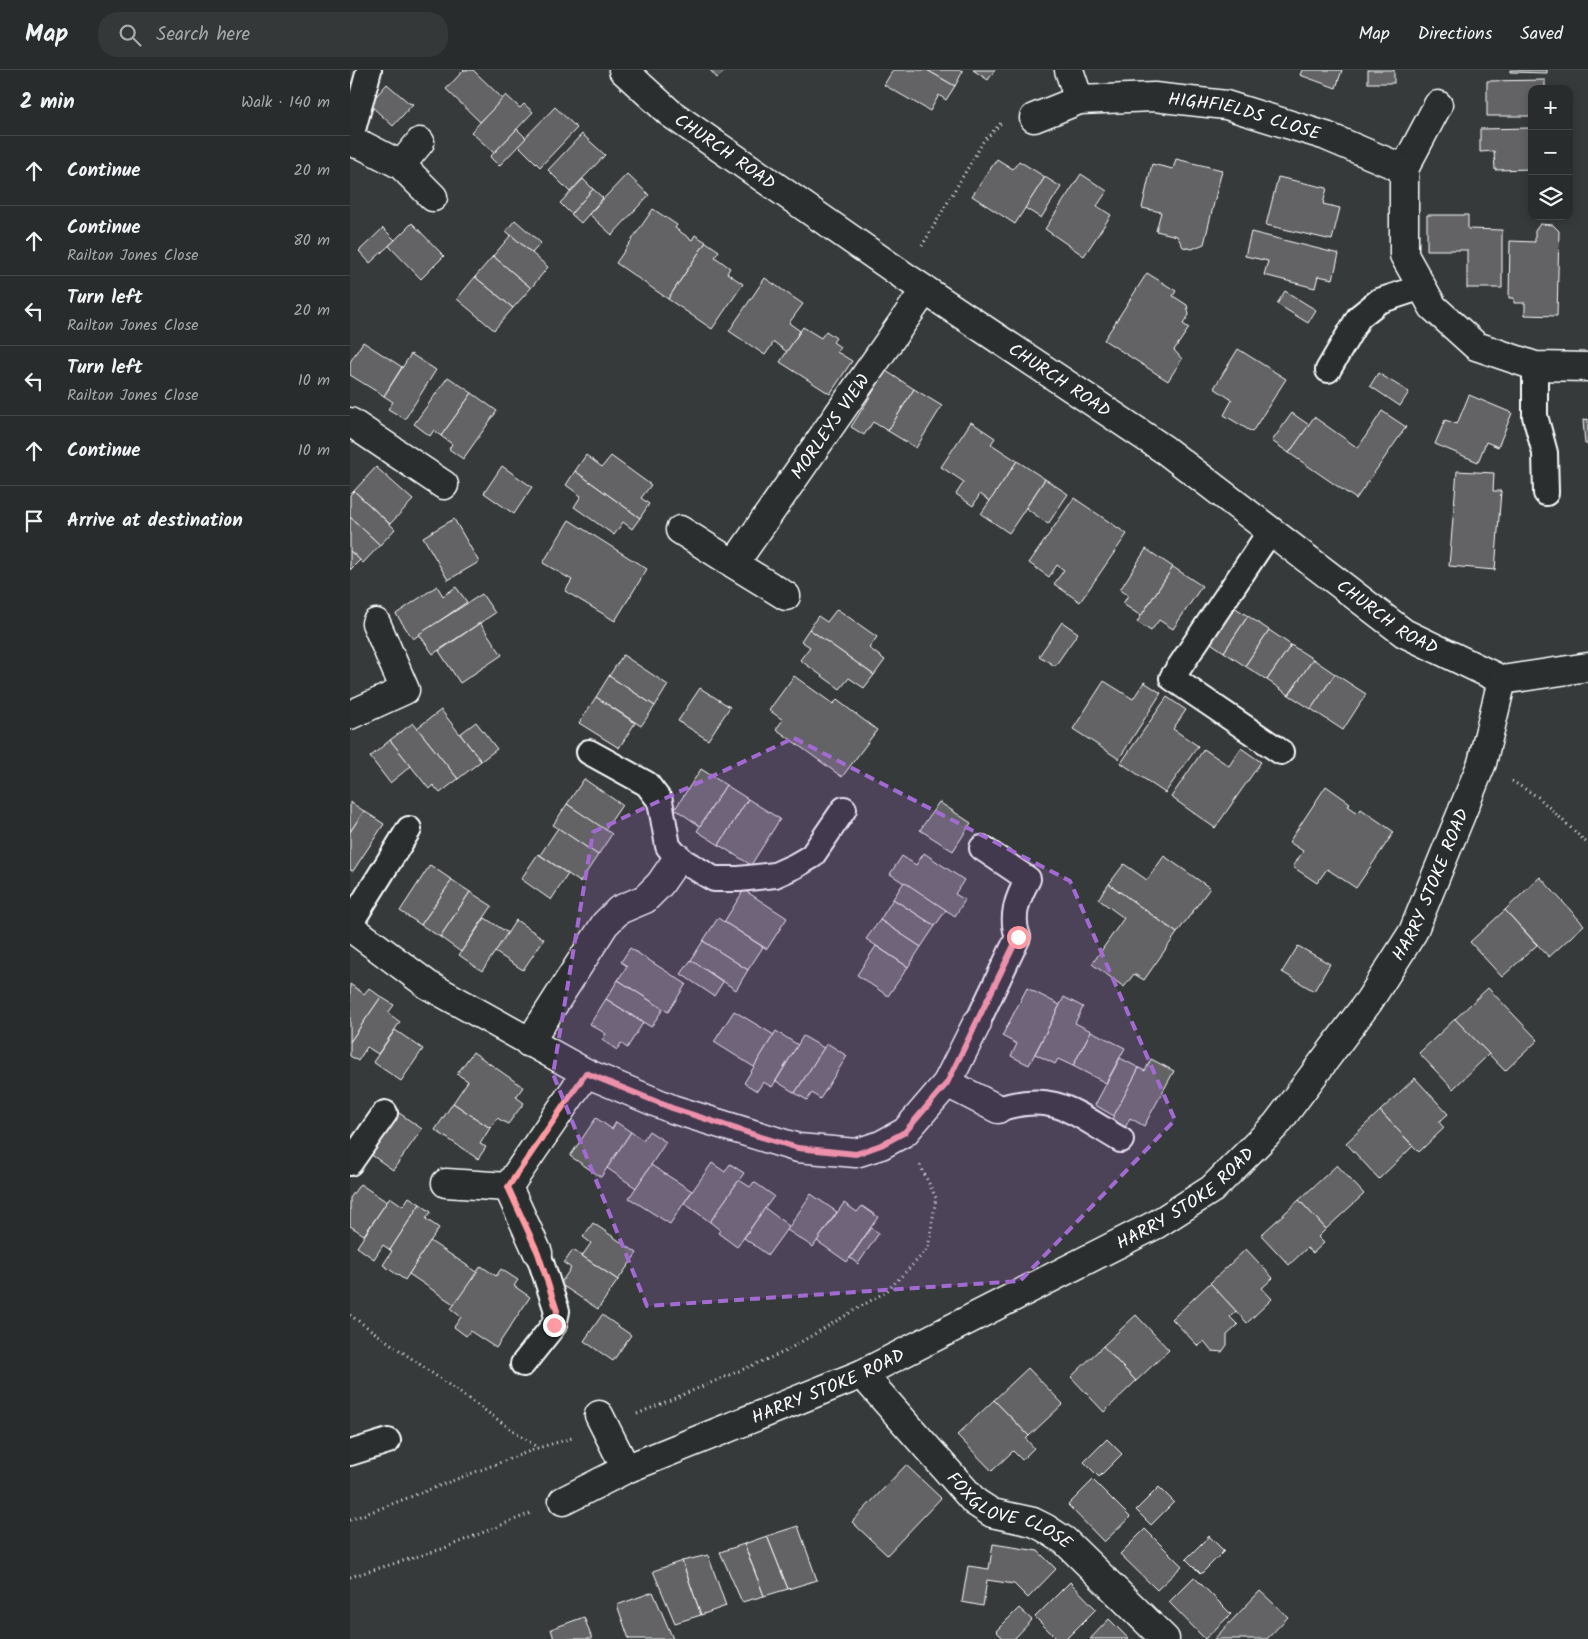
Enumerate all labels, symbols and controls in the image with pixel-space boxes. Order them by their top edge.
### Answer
search box [98,12,448,57]
text: Map [25,15,68,54]
text: Search here [156,20,250,50]
text: Map [1358,20,1390,49]
text: Directions [1418,20,1492,49]
text: Saved [1520,20,1563,49]
icon: search [116,21,144,49]
map controls [1528,85,1573,220]
button: + [1528,85,1573,130]
text: 2 min [20,86,75,119]
street label: HIGHFIELDS CLOSE [1166,86,1324,149]
text: Walk · 140 m [241,90,330,115]
street label: CHURCH ROAD [668,107,782,199]
button: − [1528,130,1573,175]
text: Continue [67,156,140,186]
icon: ahead [20,157,48,185]
text: 20 m [294,158,330,183]
button: layers [1528,175,1573,220]
text: Continue [67,213,140,243]
icon: ahead [20,227,48,255]
text: 80 m [293,228,330,253]
text: Railton Jones Close [67,243,198,268]
text: Turn left [67,283,142,313]
icon: left [20,297,48,325]
text: 20 m [294,298,330,323]
text: Railton Jones Close [67,313,198,338]
street label: CHURCH ROAD [1002,336,1116,426]
text: Turn left [67,353,142,383]
icon: left [20,367,48,395]
text: 10 m [298,368,330,393]
street label: MORLEYS VIEW [784,368,878,486]
text: Railton Jones Close [67,383,198,408]
text: Continue [67,436,140,466]
icon: ahead [20,437,48,465]
text: 10 m [298,438,330,463]
text: Arrive at destination [67,506,243,536]
icon: arrive [20,507,48,535]
street label: CHURCH ROAD [1329,573,1443,663]
street label: HARRY STOKE ROAD [1385,804,1478,967]
route start [1007,926,1030,949]
street label: HARRY STOKE ROAD [1112,1141,1262,1258]
route end [543,1314,566,1337]
street label: HARRY STOKE ROAD [747,1341,911,1433]
street label: FOXGLOVE CLOSE [938,1466,1079,1557]

